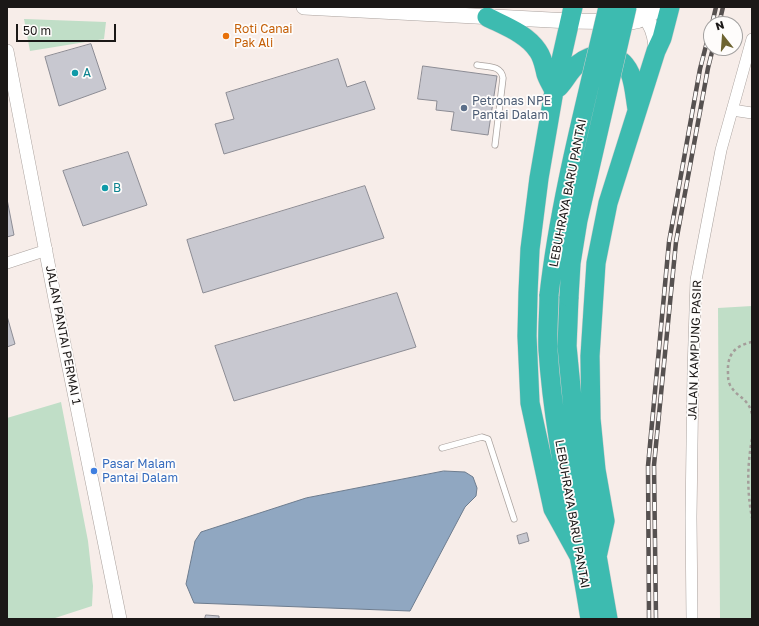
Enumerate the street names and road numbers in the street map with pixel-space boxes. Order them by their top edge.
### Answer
street label: LEBUHRAYA BARU PANTAI [547,118,589,268]
street label: JALAN PANTAI PERMAI 1 [42,264,84,406]
street label: JALAN KAMPUNG PASIR [685,280,705,420]
street label: LEBUHRAYA BARU PANTAI [552,439,592,589]

